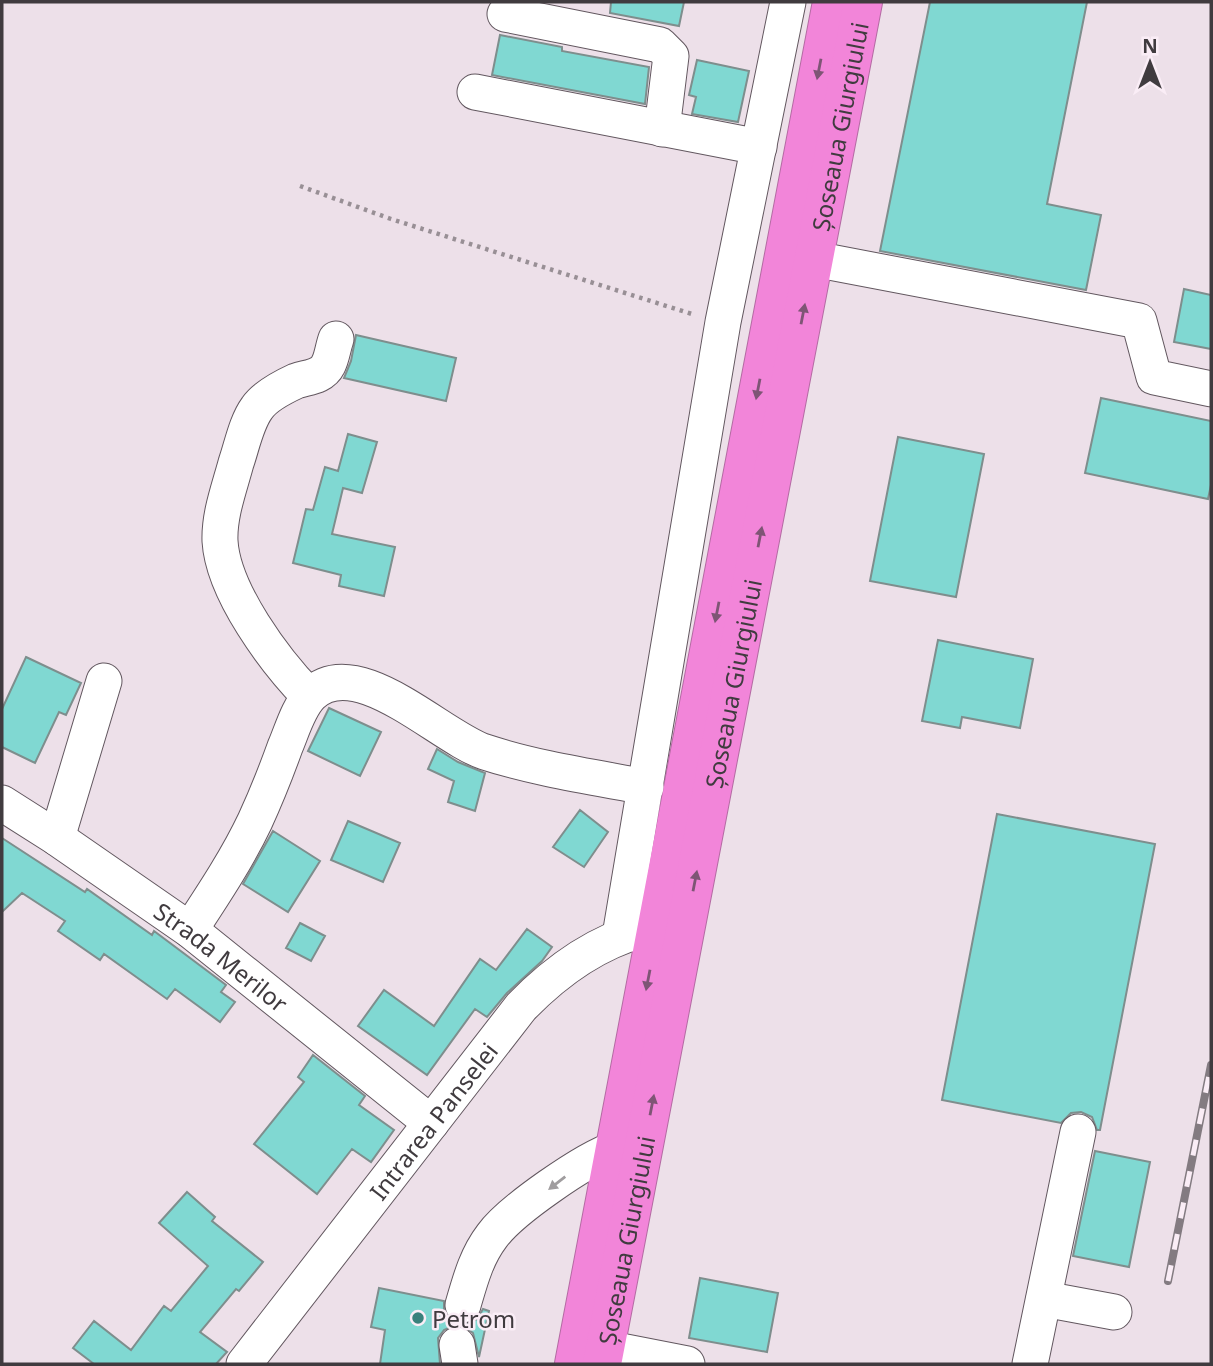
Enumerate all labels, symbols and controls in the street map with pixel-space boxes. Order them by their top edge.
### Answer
street label: Șoseaua Giurgiului [803,19,875,234]
north arrow [1115,28,1185,98]
text: N [1142,33,1158,59]
one-way arrow [813,58,824,80]
one-way arrow [798,303,809,325]
one-way arrow [752,378,763,400]
one-way arrow [755,526,766,548]
street label: Șoseaua Giurgiului [696,576,769,791]
one-way arrow [711,601,722,623]
one-way arrow [689,870,700,892]
street label: Strada Merilor [148,894,295,1019]
one-way arrow [642,969,653,991]
street label: Intrarea Panselei [361,1035,504,1206]
one-way arrow [647,1094,658,1116]
street label: Șoseaua Giurgiului [590,1133,662,1348]
one-way arrow [548,1175,566,1190]
place label: Petrom [432,1302,515,1335]
marker: Petrom [410,1310,426,1326]

